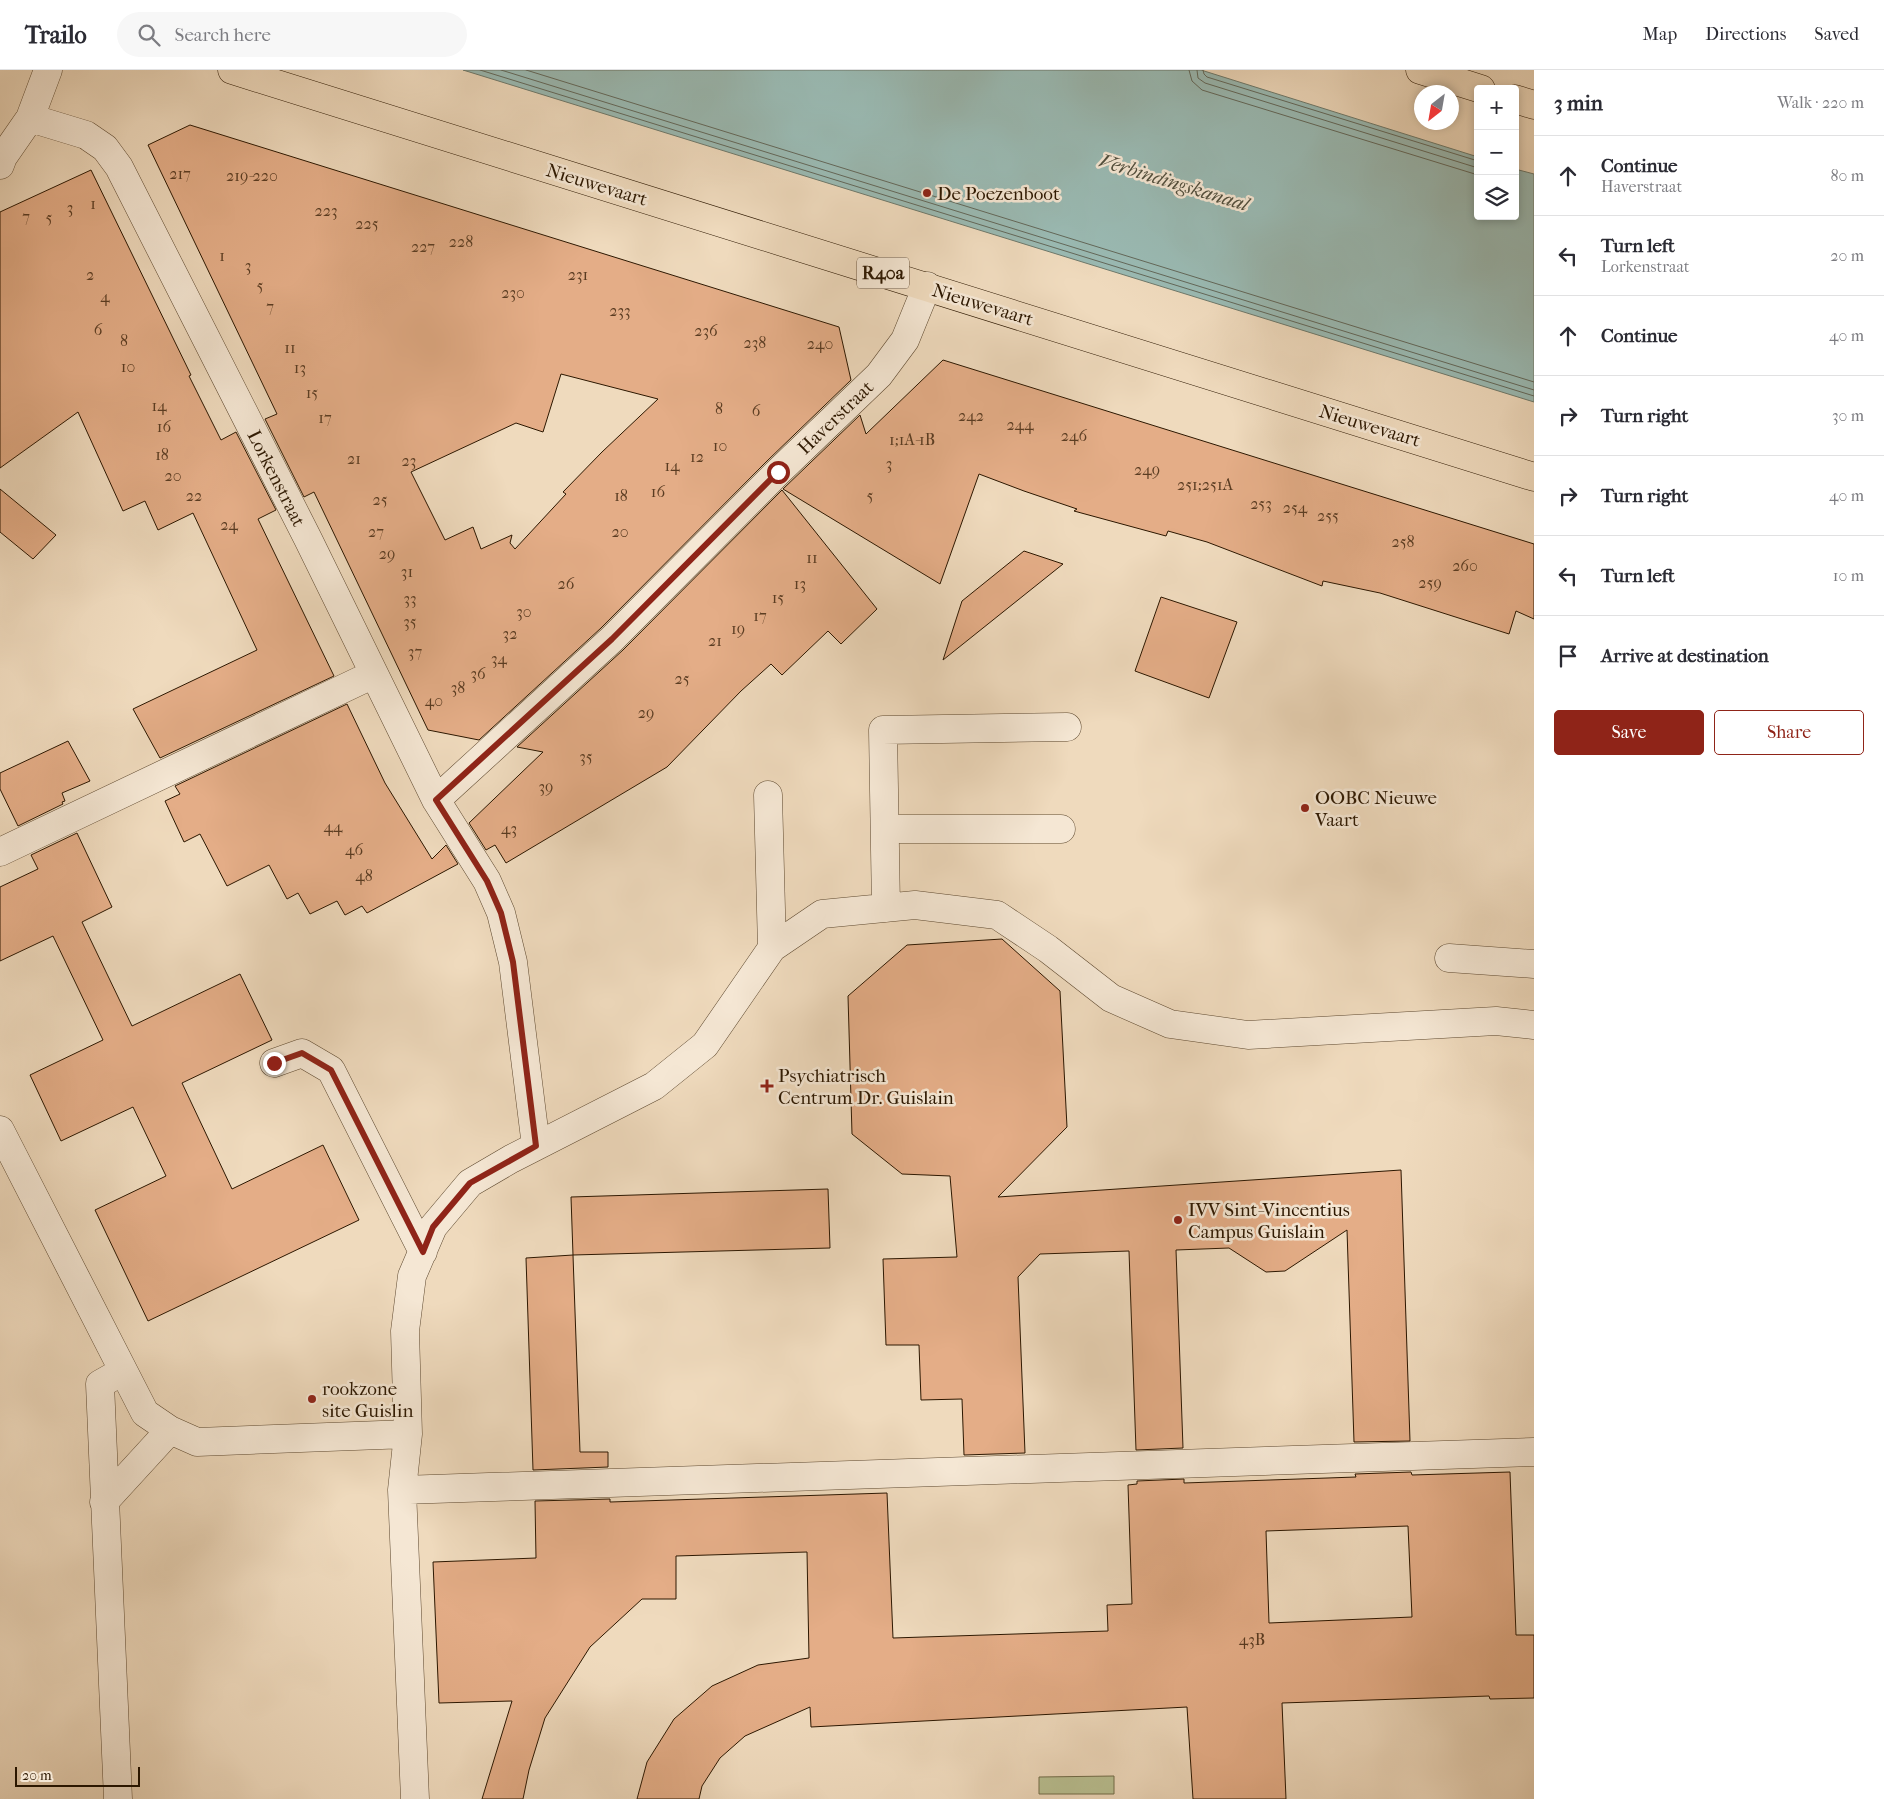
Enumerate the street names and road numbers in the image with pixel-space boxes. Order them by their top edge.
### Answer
street label: Nieuwevaart [544,159,650,211]
road number: R40a [857,258,909,288]
street label: Nieuwevaart [930,279,1036,331]
street label: Haverstraat [793,376,878,459]
street label: Nieuwevaart [1317,400,1423,452]
street label: Lorkenstraat [242,427,310,530]

